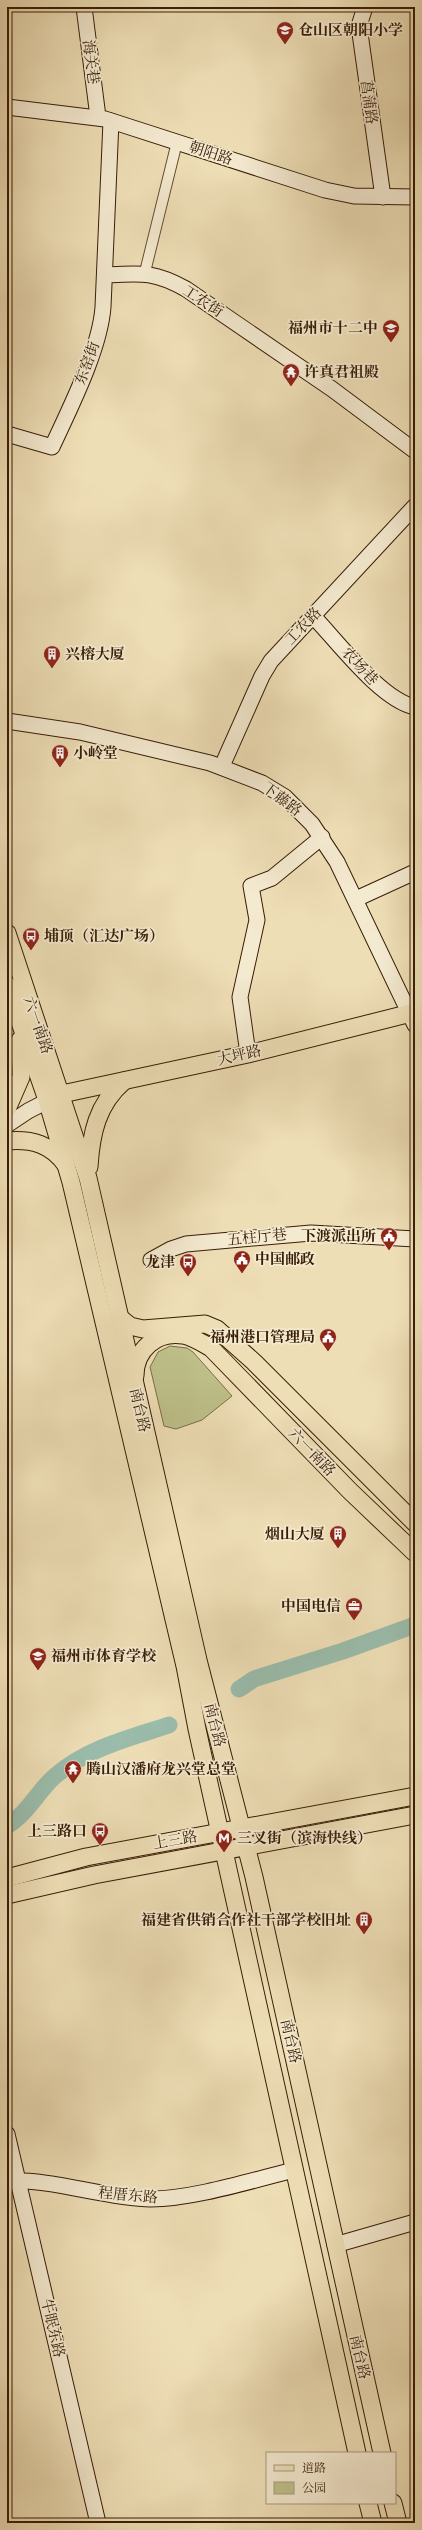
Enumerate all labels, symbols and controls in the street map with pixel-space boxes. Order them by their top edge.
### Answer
school or university icon: 仓山区朝阳小学 [275,20,295,45]
place label: 仓山区朝阳小学 [298,20,403,40]
street label: 海关巷 [78,38,104,86]
street label: 菖蒲路 [356,78,382,126]
street label: 朝阳路 [187,137,235,169]
street label: 工农街 [179,280,227,322]
place label: 福州市十二中 [288,318,378,338]
school or university icon: 福州市十二中 [381,318,401,343]
street label: 东窑街 [70,338,104,388]
temple icon: 许真君祖殿 [281,362,301,387]
place label: 许真君祖殿 [304,362,379,382]
street label: 工农路 [280,603,326,649]
street label: 农场巷 [337,643,383,689]
building icon: 兴榕大厦 [42,644,62,669]
place label: 兴榕大厦 [65,644,125,664]
building icon: 小岭堂 [50,743,70,768]
place label: 小岭堂 [73,743,118,763]
street label: 下藤路 [258,777,306,821]
bus stop icon: 埔顶（汇达广场） [21,926,41,951]
place label: 埔顶（汇达广场） [44,926,164,946]
street label: 六一南路 [19,993,57,1057]
street label: 大坪路 [215,1040,263,1070]
street label: 五柱厅巷 [226,1224,288,1250]
place label: 下渡派出所 [301,1226,376,1246]
public building icon: 下渡派出所 [379,1226,399,1251]
public building icon: 中国邮政 [232,1249,252,1274]
place label: 中国邮政 [255,1249,315,1269]
place label: 龙津 [145,1252,175,1272]
bus stop icon: 龙津 [178,1252,198,1277]
place label: 福州港口管理局 [210,1327,315,1347]
public building icon: 福州港口管理局 [318,1327,338,1352]
street label: 南台路 [125,1386,155,1434]
street label: 六一南路 [284,1423,340,1481]
place label: 烟山大厦 [265,1524,325,1544]
building icon: 烟山大厦 [328,1524,348,1549]
place label: 中国电信 [281,1596,341,1616]
office icon: 中国电信 [344,1596,364,1621]
school or university icon: 福州市体育学校 [28,1646,48,1671]
place label: 福州市体育学校 [51,1646,157,1666]
street label: 南台路 [200,1701,230,1749]
temple icon: 腾山汉潘府龙兴堂总堂 [63,1759,83,1784]
place label: 腾山汉潘府龙兴堂总堂 [86,1759,236,1779]
place label: 上三路口 [27,1821,87,1841]
bus stop icon: 上三路口 [90,1821,110,1846]
street label: 上三路 [151,1826,199,1854]
metro station icon: 三叉街（滨海快线） [214,1828,234,1853]
place label: 三叉街（滨海快线） [237,1828,372,1848]
place label: 福建省供销合作社干部学校旧址 [141,1910,351,1930]
building icon: 福建省供销合作社干部学校旧址 [354,1910,374,1935]
street label: 南台路 [276,2017,306,2065]
street label: 程厝东路 [97,2182,159,2208]
street label: 牛眠东路 [37,2297,69,2359]
street label: 南台路 [345,2333,375,2381]
legend [266,2452,396,2504]
text: 道路 [302,2460,326,2476]
text: 公园 [302,2480,326,2496]

